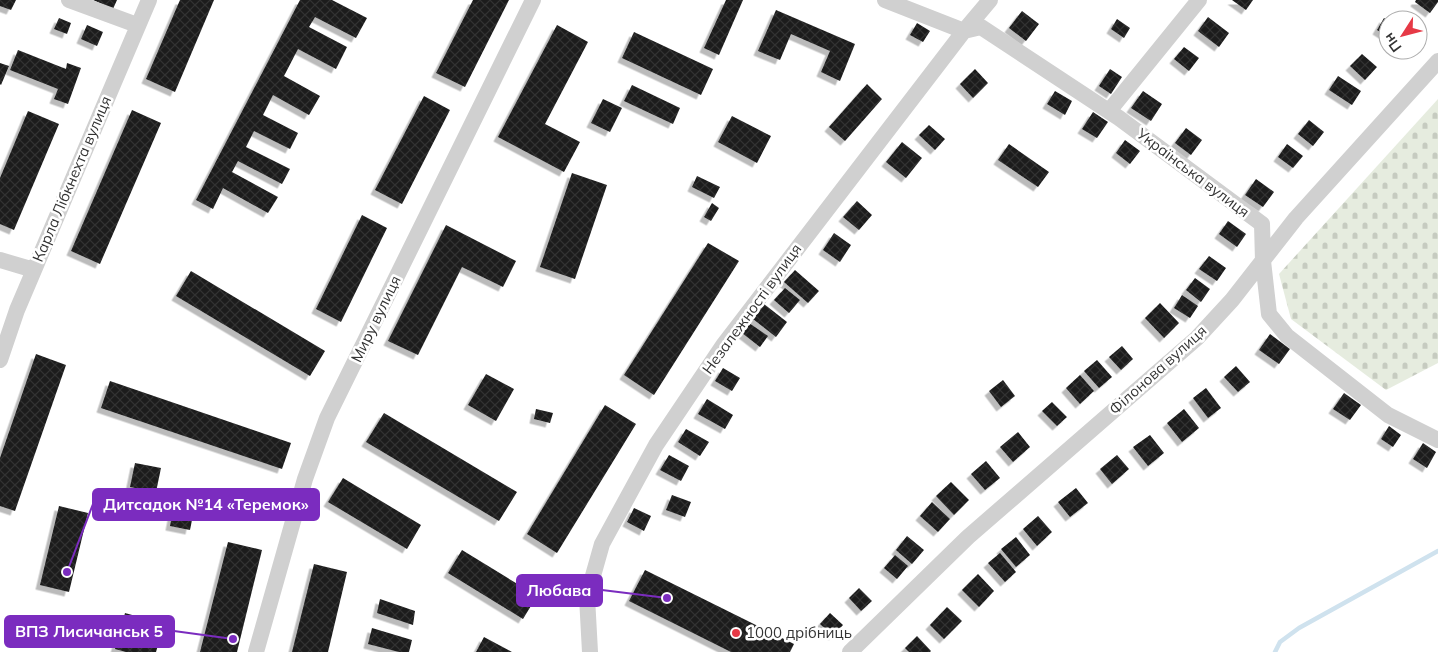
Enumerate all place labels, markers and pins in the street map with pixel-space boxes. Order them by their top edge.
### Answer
callout: Дитсадок №14 «Теремок» [93,489,319,520]
callout: Любава [517,575,602,606]
callout: ВПЗ Лисичанськ 5 [5,616,174,647]
place label: 1000 дрібниць [746,623,852,642]
marker: 1000 дрібниць [730,627,742,639]

